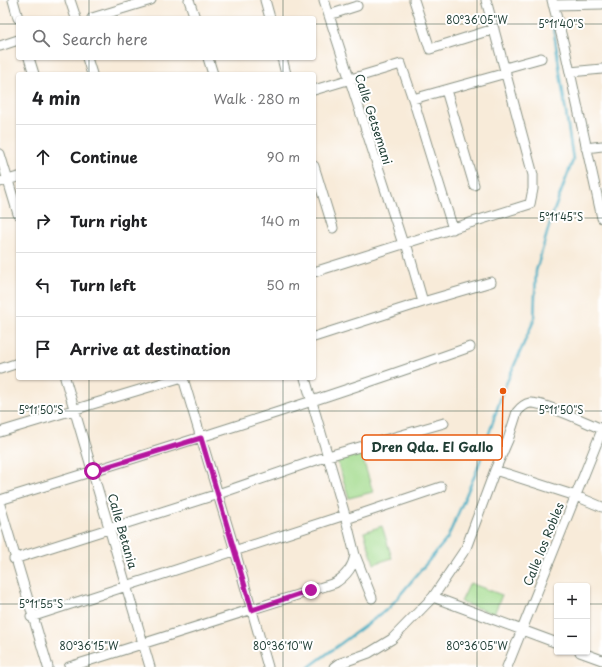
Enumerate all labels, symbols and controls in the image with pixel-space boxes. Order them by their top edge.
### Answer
text: 80°36'05"W [446,12,508,27]
search box [16,16,316,60]
text: 5°11'40"S [538,16,584,31]
icon: search [30,27,52,49]
text: Search here [62,27,148,50]
street label: Calle Getsemani [351,71,397,167]
text: 4 min [32,85,80,111]
text: Walk · 280 m [213,89,300,108]
text: Continue [70,145,138,168]
icon: ahead [32,146,54,168]
text: 90 m [267,147,300,166]
text: Turn right [70,209,147,232]
text: 5°11'45"S [539,209,583,224]
icon: right [32,210,54,232]
text: 140 m [261,211,300,230]
text: Turn left [70,273,136,296]
icon: left [32,274,54,296]
text: 50 m [266,275,300,294]
text: Arrive at destination [70,337,231,360]
icon: arrive [32,338,54,360]
text: 5°11'50"S [18,402,64,417]
text: 5°11'50"S [538,402,584,417]
callout: Dren Qda. El Gallo [362,435,502,460]
text: Dren Qda. El Gallo [371,437,493,456]
route start [84,462,102,480]
street label: Calle Betania [104,491,143,571]
street label: Calle los Robles [518,499,568,589]
route end [302,581,320,599]
map controls [554,583,590,655]
button: + [554,583,590,619]
text: 5°11'55"S [19,596,63,611]
button: − [554,619,590,655]
text: 80°36'15"W [60,638,119,653]
text: 80°36'10"W [253,638,314,653]
text: 80°36'05"W [446,638,508,653]

